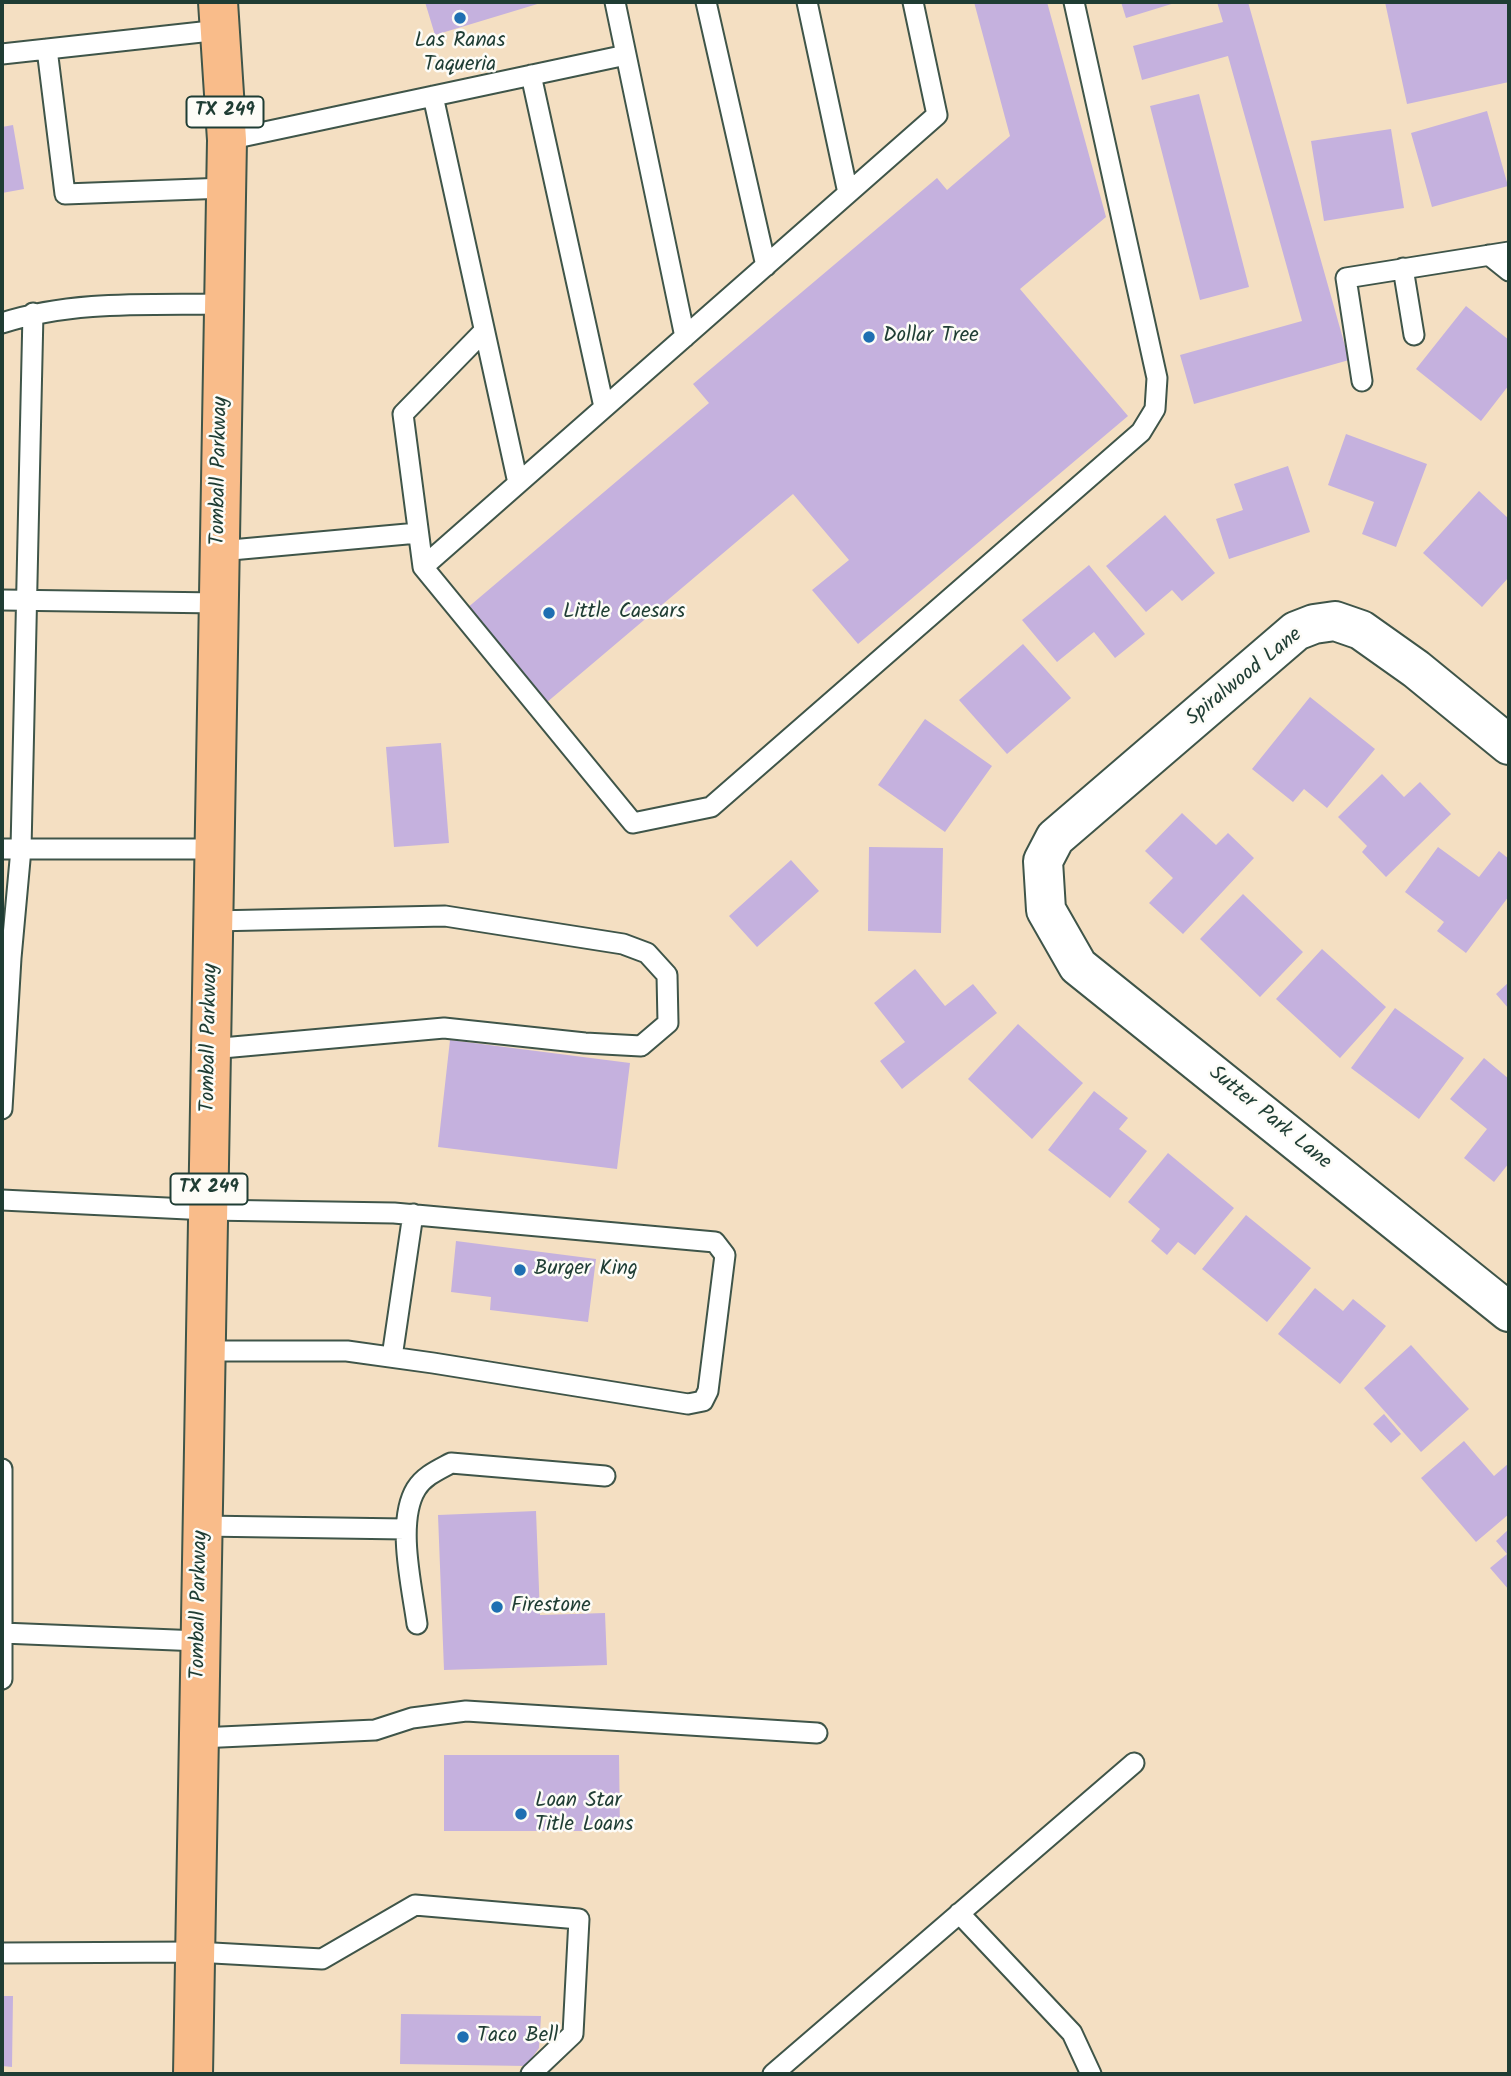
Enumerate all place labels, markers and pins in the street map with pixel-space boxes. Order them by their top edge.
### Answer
marker: Las Ranas Taqueria [452,10,468,26]
place label: Las Ranas Taqueria [415,29,505,79]
place label: Dollar Tree [883,324,979,350]
marker: Dollar Tree [861,329,877,345]
place label: Little Caesars [563,600,685,626]
marker: Little Caesars [541,605,557,621]
place label: Burger King [534,1257,638,1283]
marker: Burger King [512,1262,528,1278]
place label: Firestone [511,1594,591,1620]
marker: Firestone [489,1599,505,1615]
place label: Loan Star Title Loans [535,1789,633,1839]
marker: Loan Star Title Loans [513,1806,529,1822]
place label: Taco Bell [477,2024,558,2050]
marker: Taco Bell [455,2029,471,2045]

